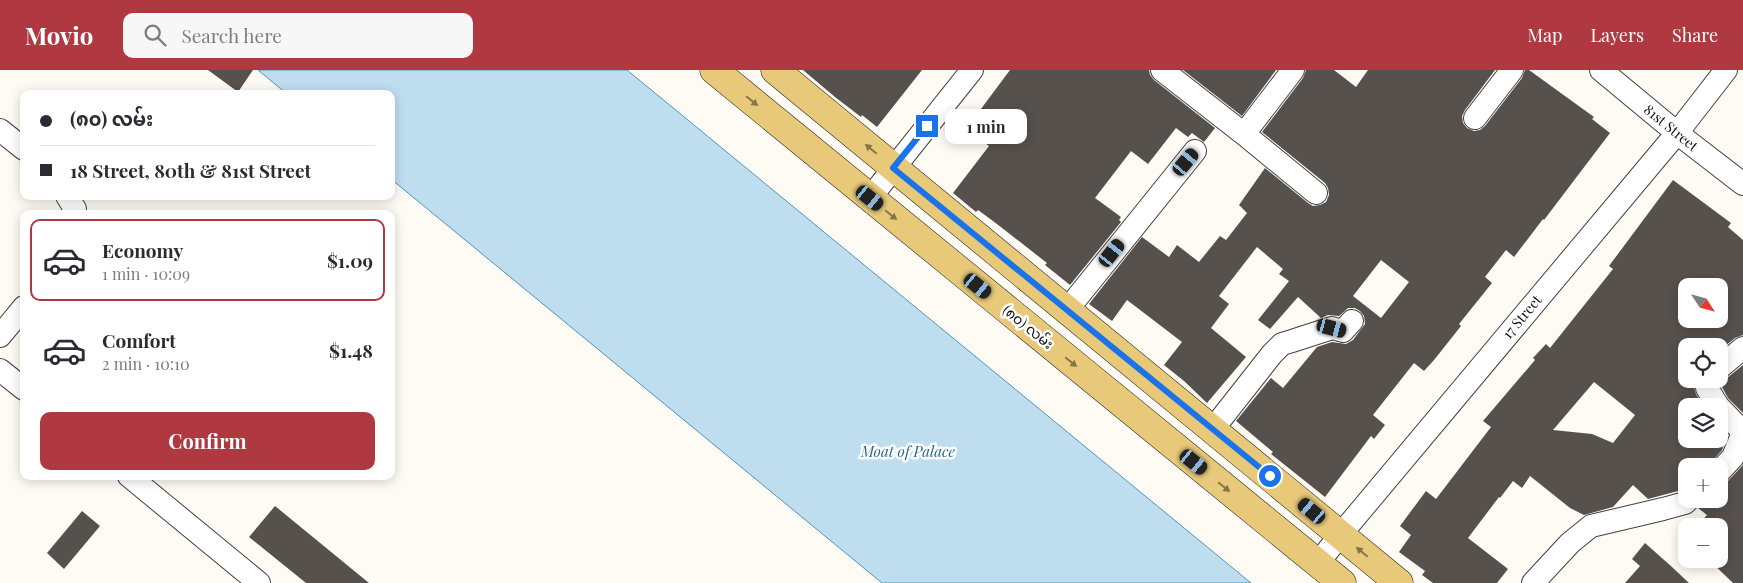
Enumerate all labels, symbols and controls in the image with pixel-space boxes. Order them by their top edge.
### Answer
search box [123,13,473,58]
text: Movio [25,19,93,51]
icon: search [141,21,169,49]
text: Search here [181,22,282,48]
text: Map [1527,23,1562,47]
text: Layers [1590,23,1644,47]
text: Share [1672,23,1718,47]
one-way arrow [746,95,758,106]
street label: 81st Street [1640,100,1703,156]
text: (၈၀) လမ်း [70,105,153,131]
callout: 1 min [944,108,1027,144]
route end [916,115,938,137]
text: 1 min [966,116,1006,137]
one-way arrow [864,144,877,155]
car [1170,146,1201,178]
text: 18 Street, 80th & 81st Street [70,157,311,183]
car [853,183,886,213]
one-way arrow [884,210,897,221]
text: Economy [102,237,183,263]
car [1096,237,1127,269]
icon: car [42,238,87,283]
text: $1.09 [327,247,373,273]
text: 1 min · 10:09 [102,263,190,284]
car [961,271,994,301]
north arrow [1678,278,1728,328]
map controls [1678,278,1728,568]
street label: 17 Street [1498,290,1546,343]
street label: (၈၀) လမ်း [999,300,1058,353]
car [1315,317,1348,339]
text: Comfort [102,327,176,353]
icon: car [42,328,87,373]
text: $1.48 [329,337,373,363]
button: locate [1678,338,1728,388]
text: 2 min · 10:10 [102,353,190,374]
one-way arrow [1065,357,1078,368]
button: layers [1678,398,1728,448]
button: Confirm [40,412,375,470]
water label: Moat of Palace [860,441,956,461]
car [1177,447,1210,477]
button: + [1678,458,1728,508]
route start [1259,465,1281,487]
one-way arrow [1218,481,1231,492]
car [1295,496,1328,526]
button: − [1678,518,1728,568]
one-way arrow [1356,546,1369,557]

